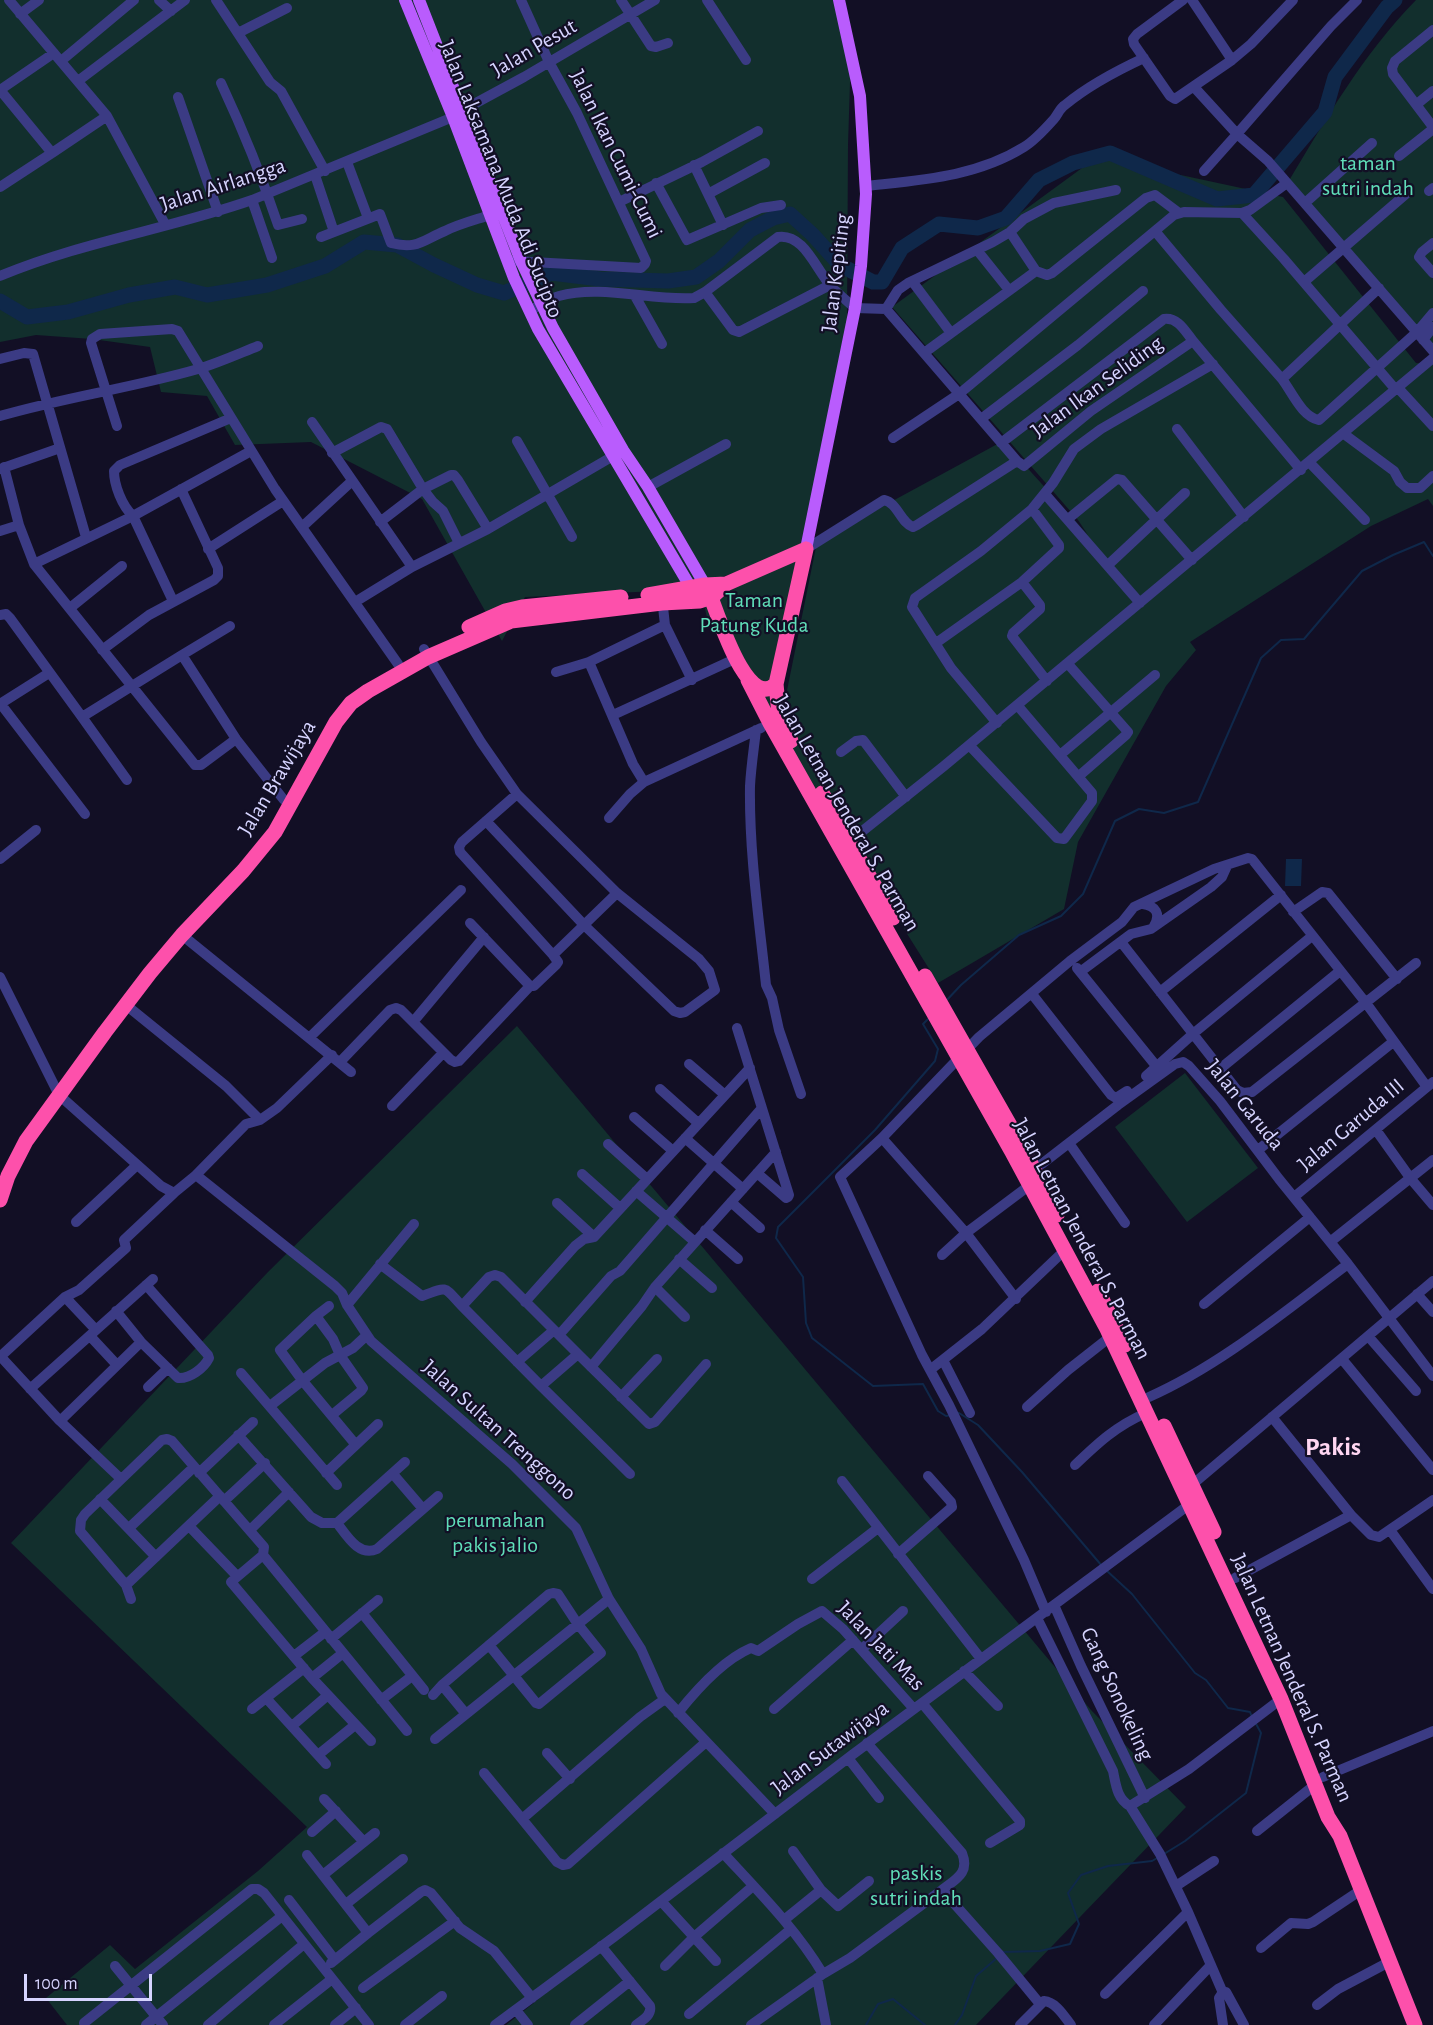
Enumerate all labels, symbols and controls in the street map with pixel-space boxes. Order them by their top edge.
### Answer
street label: Jalan Pesut [487,13,581,83]
street label: Jalan Laksamana Muda Adi Sucipto [433,36,569,322]
street label: Jalan Ikan Cumi-Cumi [564,65,668,243]
park label: taman sutri indah [1322,150,1414,202]
street label: Jalan Airlangga [157,152,289,218]
street label: Jalan Kepiting [816,212,856,334]
street label: Jalan Ikan Seliding [1026,330,1168,444]
park label: Taman Patung Kuda [699,587,809,638]
street label: Jalan Letnan Jenderal S. Parman [768,690,926,936]
street label: Jalan Brawijaya [232,715,322,841]
street label: Jalan Garuda [1200,1054,1290,1156]
street label: Jalan Garuda III [1292,1073,1410,1177]
street label: Jalan Letnan Jenderal S. Parman [1007,1114,1157,1364]
street label: Jalan Sultan Trenggono [417,1354,581,1506]
district label: Pakis [1305,1431,1361,1463]
park label: perumahan pakis jalio [445,1507,545,1558]
street label: Jalan Letnan Jenderal S. Parman [1225,1550,1359,1806]
street label: Jalan Jati Mas [832,1596,930,1696]
street label: Gang Sonokeling [1075,1623,1159,1765]
street label: Jalan Sutawijaya [766,1695,894,1801]
park label: paskis sutri indah [870,1860,962,1912]
scale bar [27,1962,154,2000]
text: 100 m [35,1975,78,1993]

